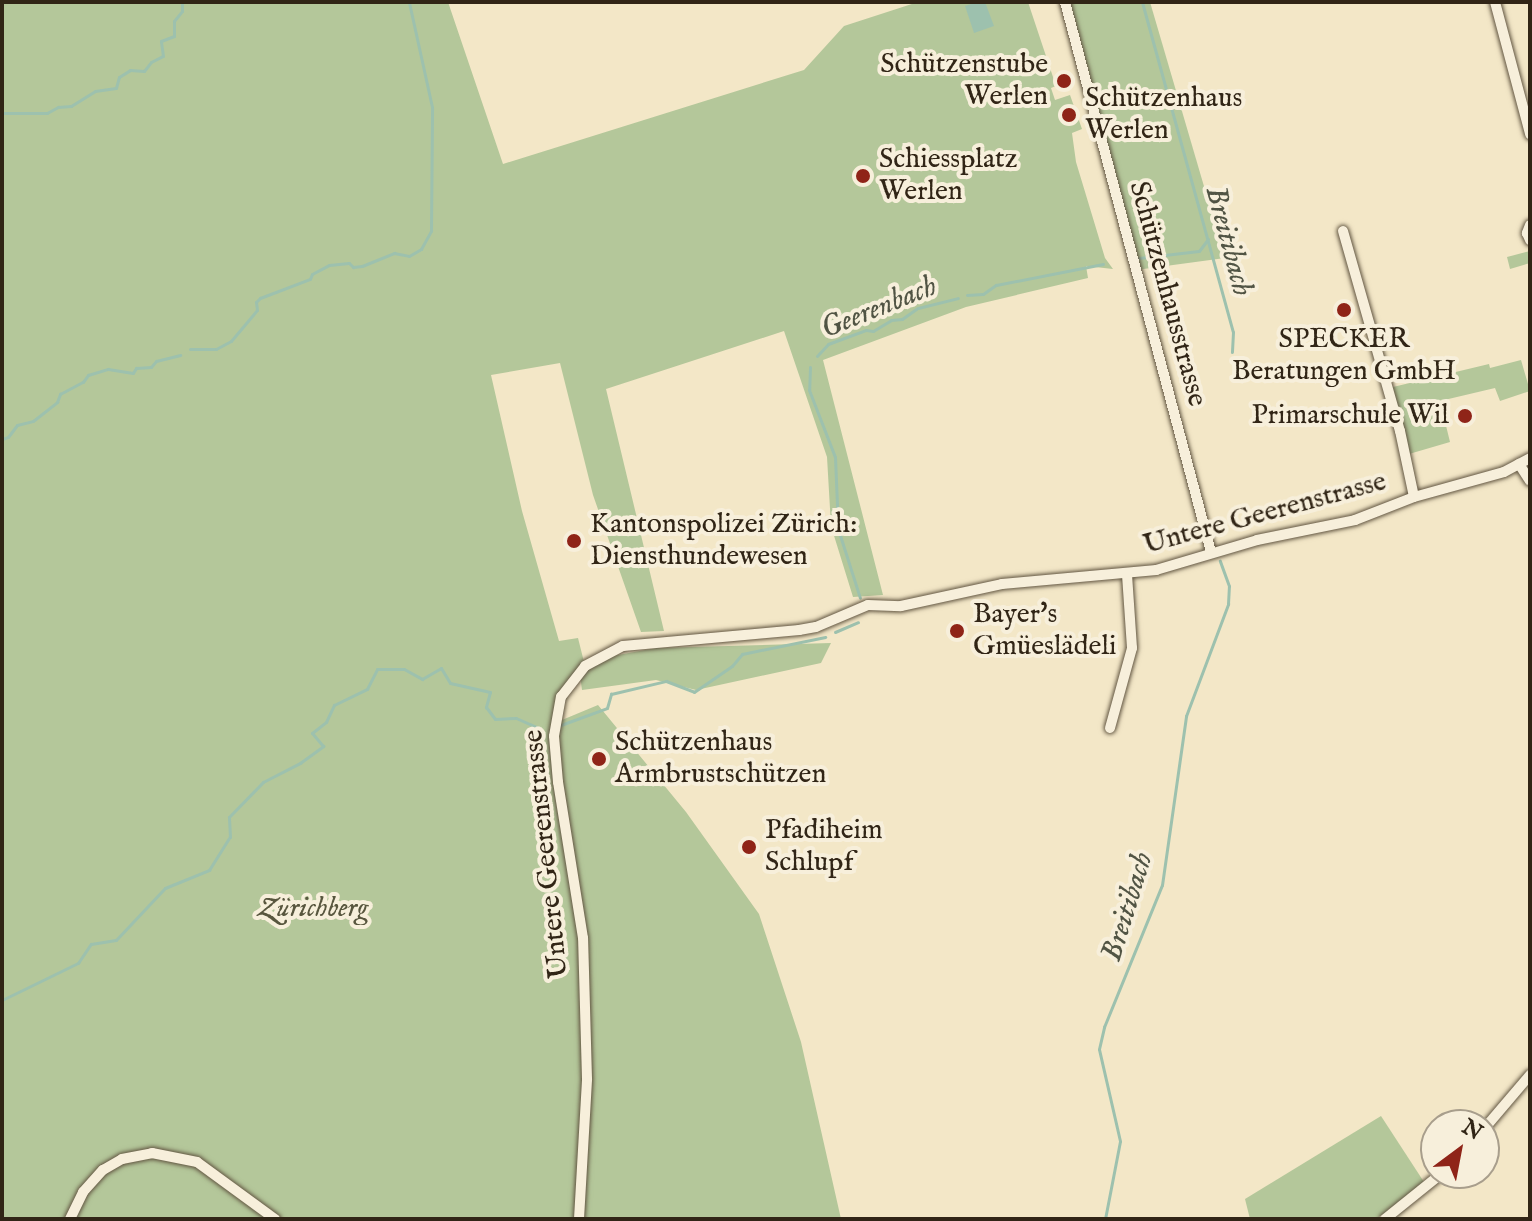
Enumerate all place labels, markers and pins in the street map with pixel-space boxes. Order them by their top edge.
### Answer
place label: Schützenstube Werlen [880,48,1048,114]
marker: Schützenstube Werlen [1055,72,1073,90]
place label: Schützenhaus Werlen [1085,82,1242,148]
marker: Schützenhaus Werlen [1060,106,1078,124]
place label: Schiessplatz Werlen [879,143,1018,209]
marker: Schiessplatz Werlen [854,167,872,185]
marker: SPECKER Beratungen GmbH [1335,301,1353,319]
place label: SPECKER Beratungen GmbH [1232,323,1456,389]
place label: Primarschule Wil [1252,399,1449,433]
marker: Primarschule Wil [1456,407,1474,425]
place label: Kantonspolizei Zürich: Diensthundewesen [590,508,857,574]
marker: Kantonspolizei Zürich: Diensthundewesen [565,532,583,550]
place label: Bayer's Gmüeslädeli [973,598,1117,664]
marker: Bayer's Gmüeslädeli [948,622,966,640]
place label: Schützenhaus Armbrustschützen [615,726,826,792]
marker: Schützenhaus Armbrustschützen [590,750,608,768]
place label: Pfadiheim Schlupf [765,814,883,880]
marker: Pfadiheim Schlupf [740,838,758,856]

